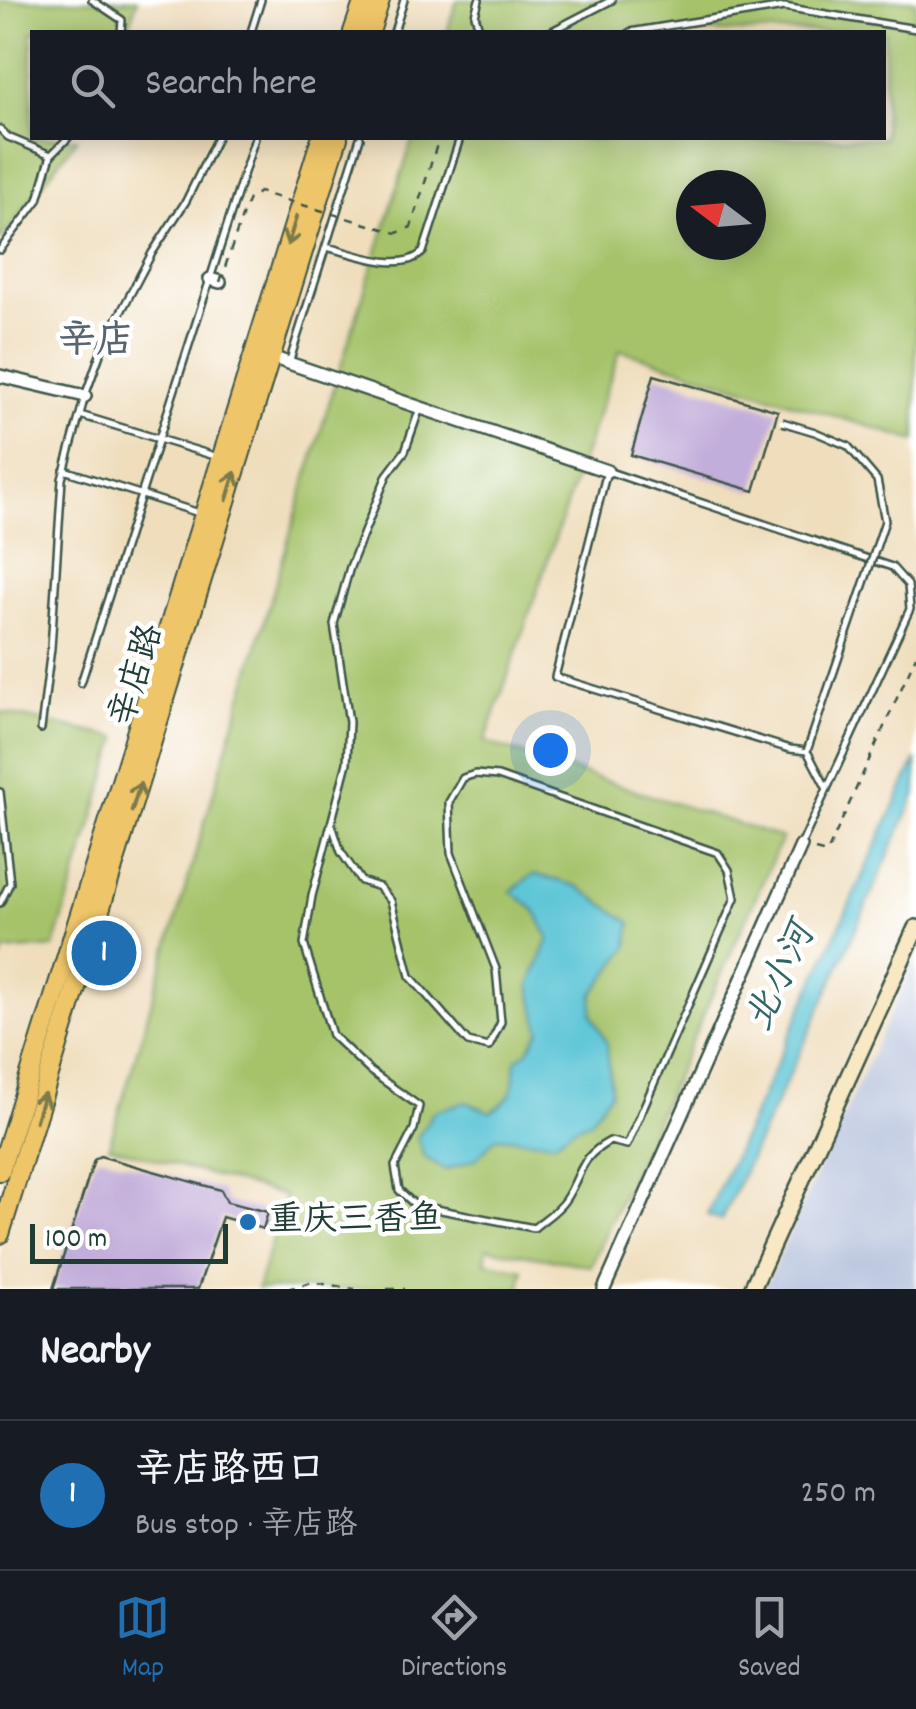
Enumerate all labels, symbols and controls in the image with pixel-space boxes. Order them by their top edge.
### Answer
search box [30,30,886,140]
icon: search [65,58,120,113]
text: Search here [145,58,317,113]
north arrow [676,170,766,260]
one-way arrow [281,214,299,246]
district label: 辛店 [58,316,134,371]
one-way arrow [223,471,241,502]
street label: 辛店路 [100,618,178,734]
your location [525,725,576,776]
one-way arrow [128,782,146,813]
water label: 北小河 [734,909,835,1041]
pin: 1 [72,916,136,990]
one-way arrow [32,1092,50,1124]
place label: 重庆三香鱼 [268,1197,443,1247]
marker: 重庆三香鱼 [237,1211,259,1233]
scale bar [30,1219,228,1264]
text: 100 m [45,1221,107,1261]
text: Nearby [40,1324,150,1384]
text: 辛店路西口 [135,1445,325,1500]
text: 1 [69,1472,76,1518]
text: 250 m [800,1472,876,1518]
text: Bus stop · 辛店路 [135,1504,357,1550]
tab: Map [115,1590,170,1690]
tab: Directions [401,1590,507,1690]
tab: Saved [738,1590,801,1690]

